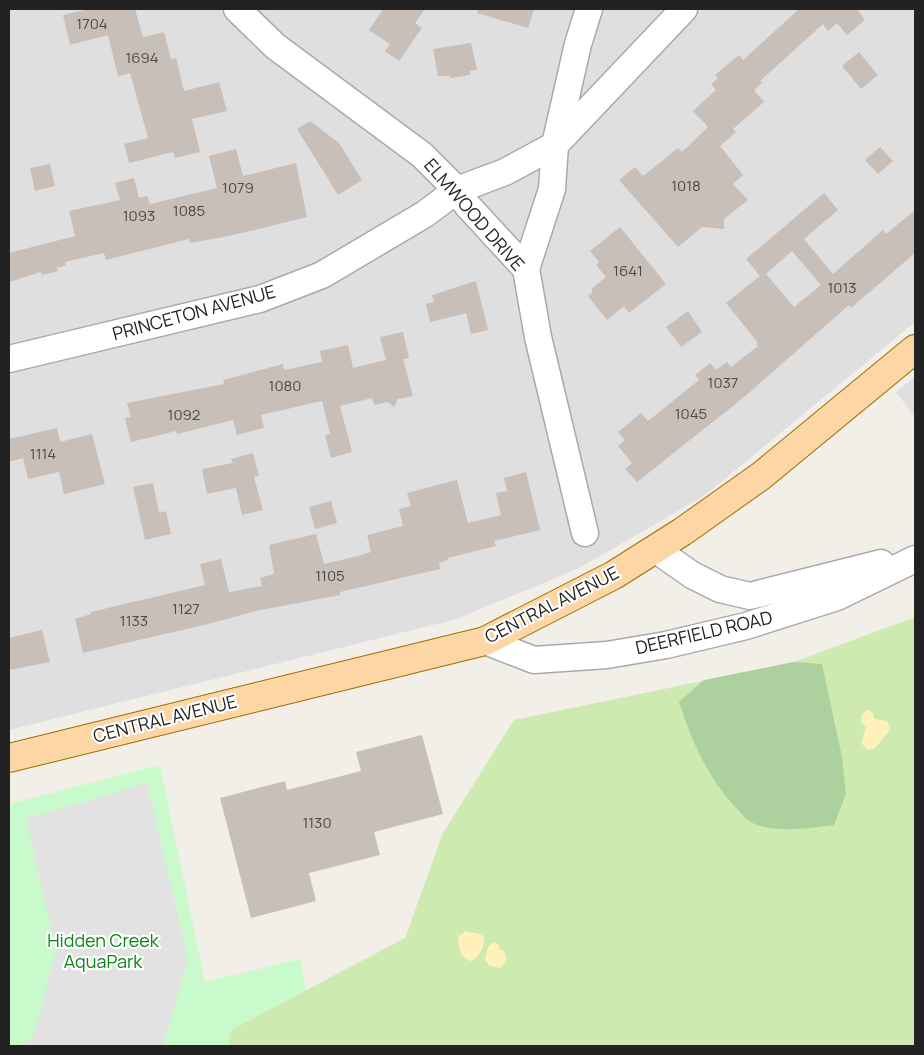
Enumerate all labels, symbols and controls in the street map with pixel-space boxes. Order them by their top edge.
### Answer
house number: 1704 [76,13,108,34]
house number: 1694 [125,47,159,68]
street label: ELMWOOD DRIVE [419,153,530,276]
house number: 1018 [671,175,701,196]
house number: 1079 [222,177,254,198]
house number: 1085 [173,200,205,221]
house number: 1093 [123,205,155,226]
house number: 1641 [613,260,643,281]
house number: 1013 [827,277,857,298]
street label: PRINCETON AVENUE [109,279,278,345]
house number: 1037 [708,372,738,393]
house number: 1080 [269,375,301,396]
house number: 1045 [675,403,707,424]
house number: 1092 [168,404,200,425]
house number: 1114 [30,443,56,464]
street label: CENTRAL AVENUE [480,560,623,648]
house number: 1105 [315,565,345,586]
house number: 1127 [172,598,200,619]
street label: DEERFIELD ROAD [633,605,775,659]
house number: 1133 [120,610,148,631]
street label: CENTRAL AVENUE [90,689,239,747]
house number: 1130 [302,812,332,833]
park label: Hidden Creek AquaPark [47,928,160,973]

